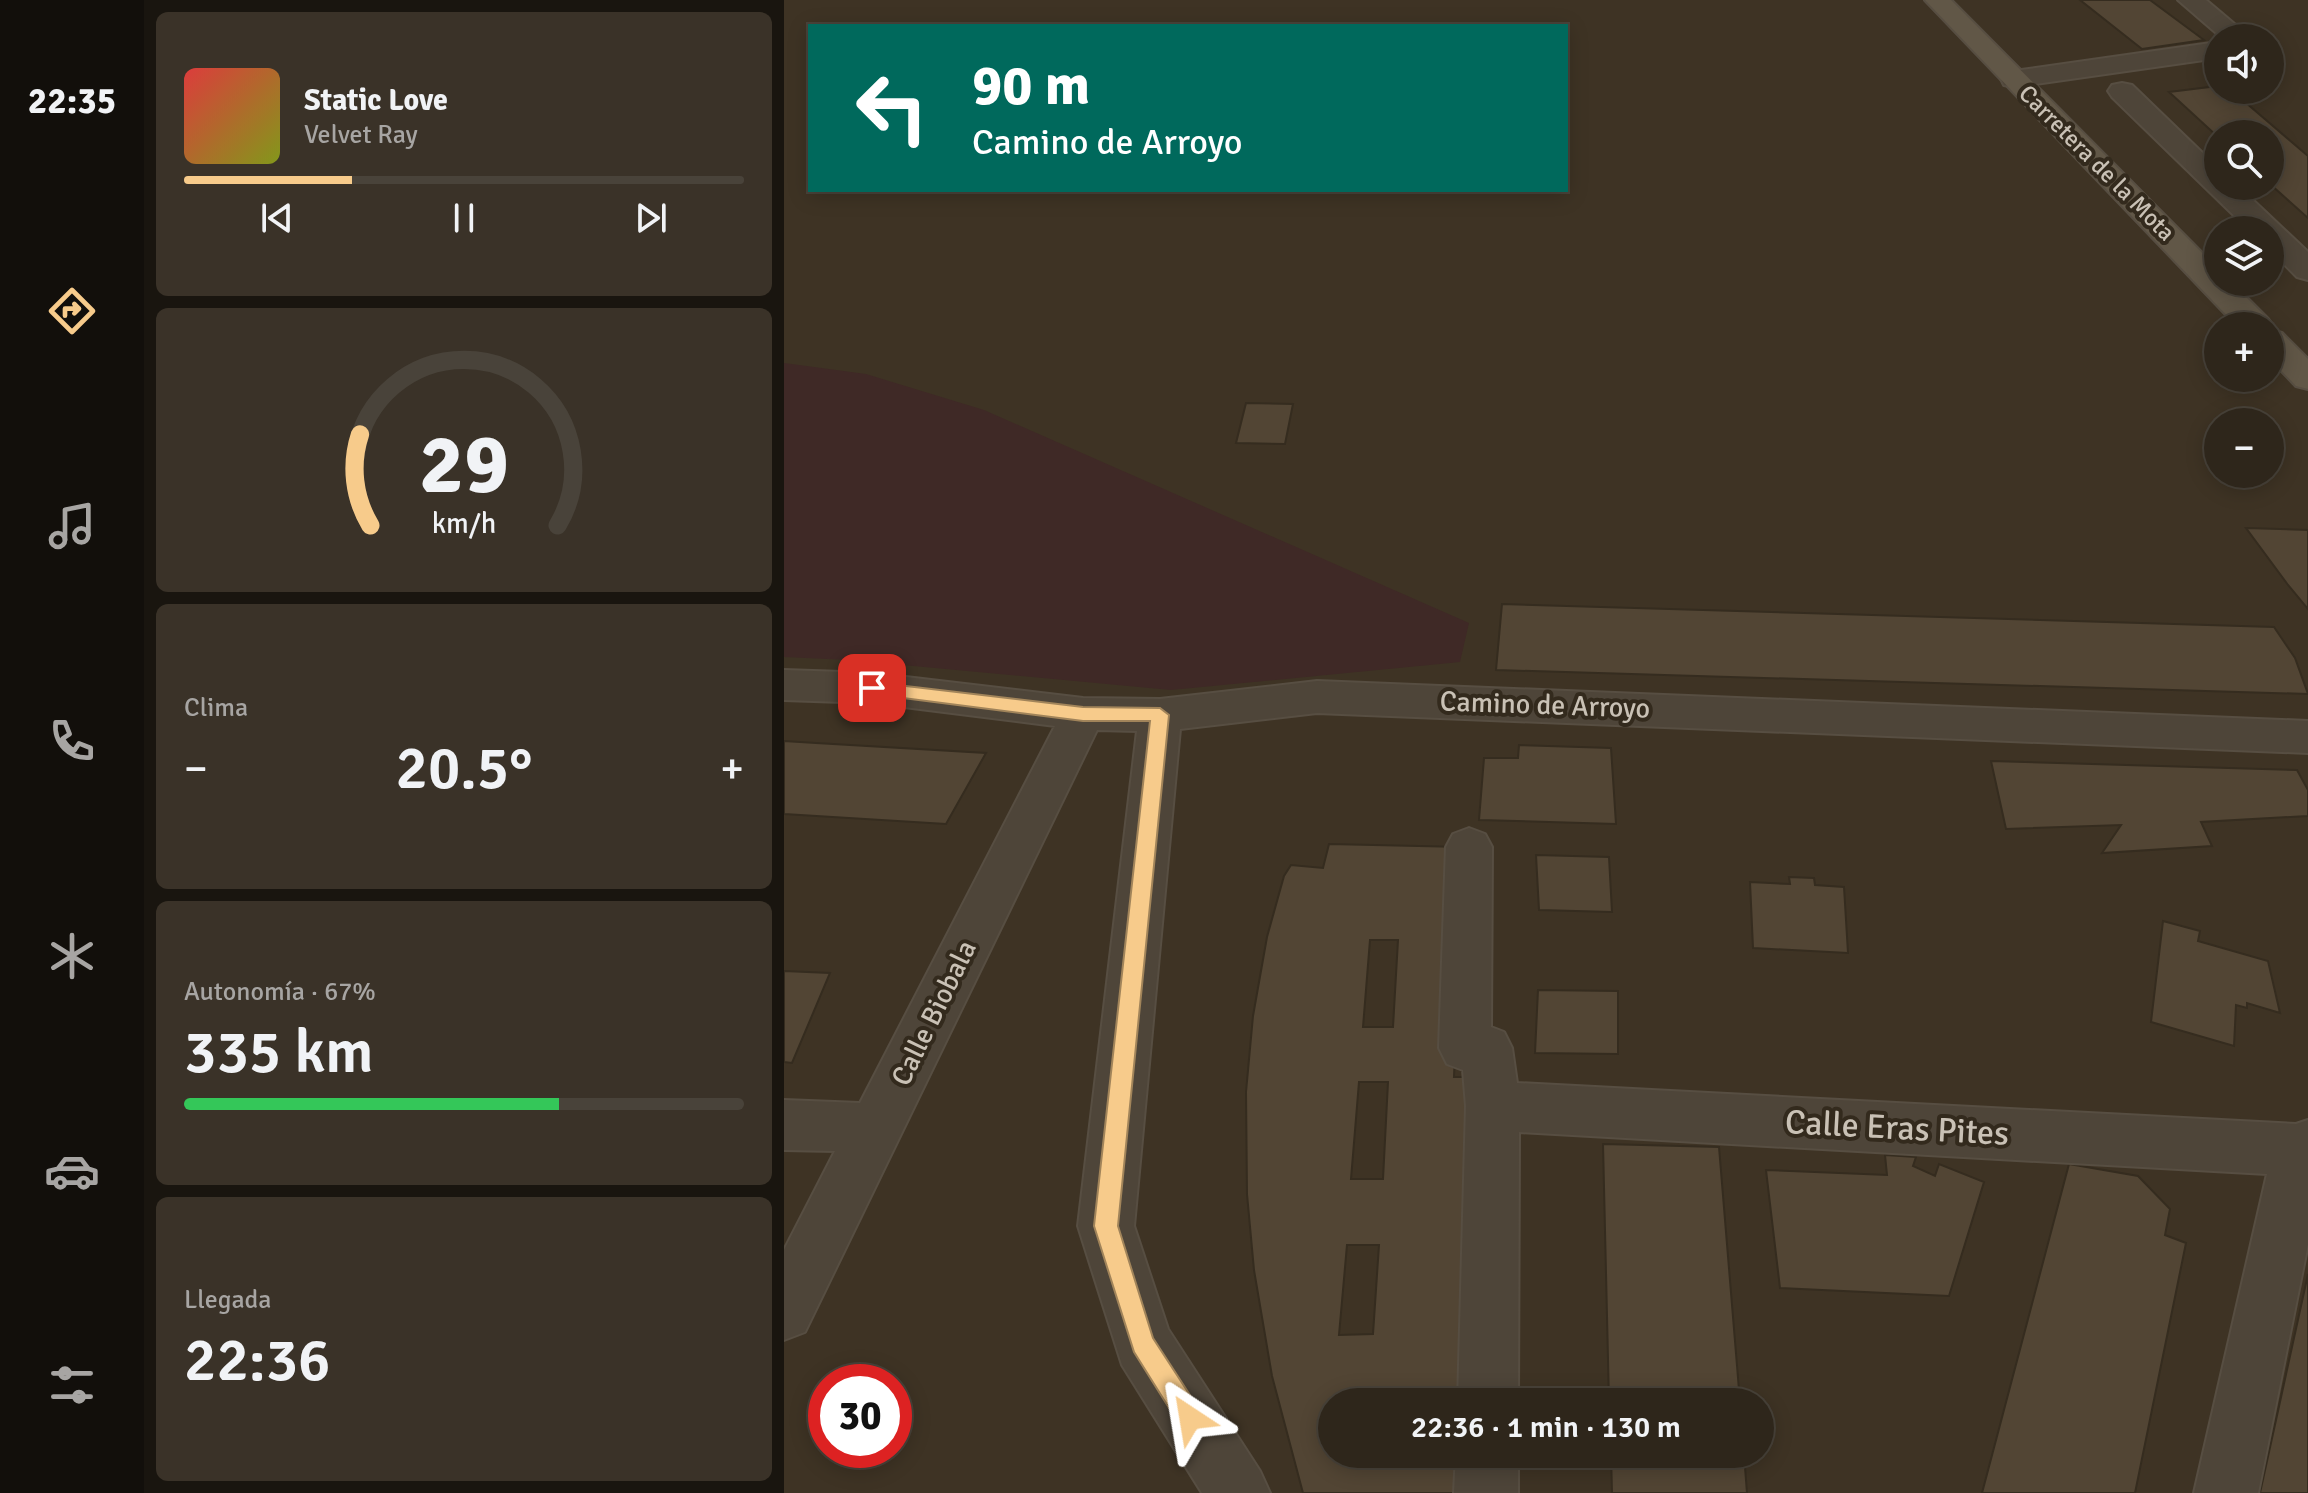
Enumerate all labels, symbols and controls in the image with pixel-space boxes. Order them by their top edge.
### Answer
map controls [2204,24,2284,488]
button: sound [2204,24,2284,104]
text: 90 m [972,51,1090,120]
icon: left [840,56,944,160]
text: 22:35 [28,79,116,124]
street label: Carretera de la Mota [2013,79,2181,247]
text: Static Love [304,82,448,119]
text: Velvet Ray [304,119,418,151]
text: Camino de Arroyo [972,120,1243,165]
button: search [2204,120,2284,200]
icon: previous [255,196,299,240]
icon: pause [442,196,486,240]
icon: next [629,196,673,240]
button: layers [2204,216,2284,296]
icon: directions [44,283,100,339]
button: + [2204,312,2284,392]
button: − [2204,408,2284,488]
text: 29 [419,414,509,516]
icon: music [44,498,100,554]
text: km/h [432,506,496,541]
pin [838,654,906,722]
icon: arrive [850,666,894,710]
street label: Camino de Arroyo [1439,684,1651,726]
text: Clima [184,692,248,724]
icon: phone [44,713,100,769]
text: 20.5° [396,732,532,806]
text: − [184,742,208,796]
text: + [720,742,744,796]
icon: climate [44,928,100,984]
street label: Calle Biobala [884,935,984,1091]
text: Autonomía · 67% [184,976,376,1008]
text: 335 km [184,1016,373,1090]
street label: Calle Eras Pites [1784,1101,2010,1155]
icon: car [44,1143,100,1199]
text: Llegada [184,1284,271,1316]
text: 22:36 [184,1324,331,1398]
icon: filters [44,1357,100,1413]
speed limit sign: 30 [808,1364,912,1468]
position arrow [1148,1376,1232,1460]
text: 22:36 · 1 min · 130 m [1411,1409,1681,1446]

